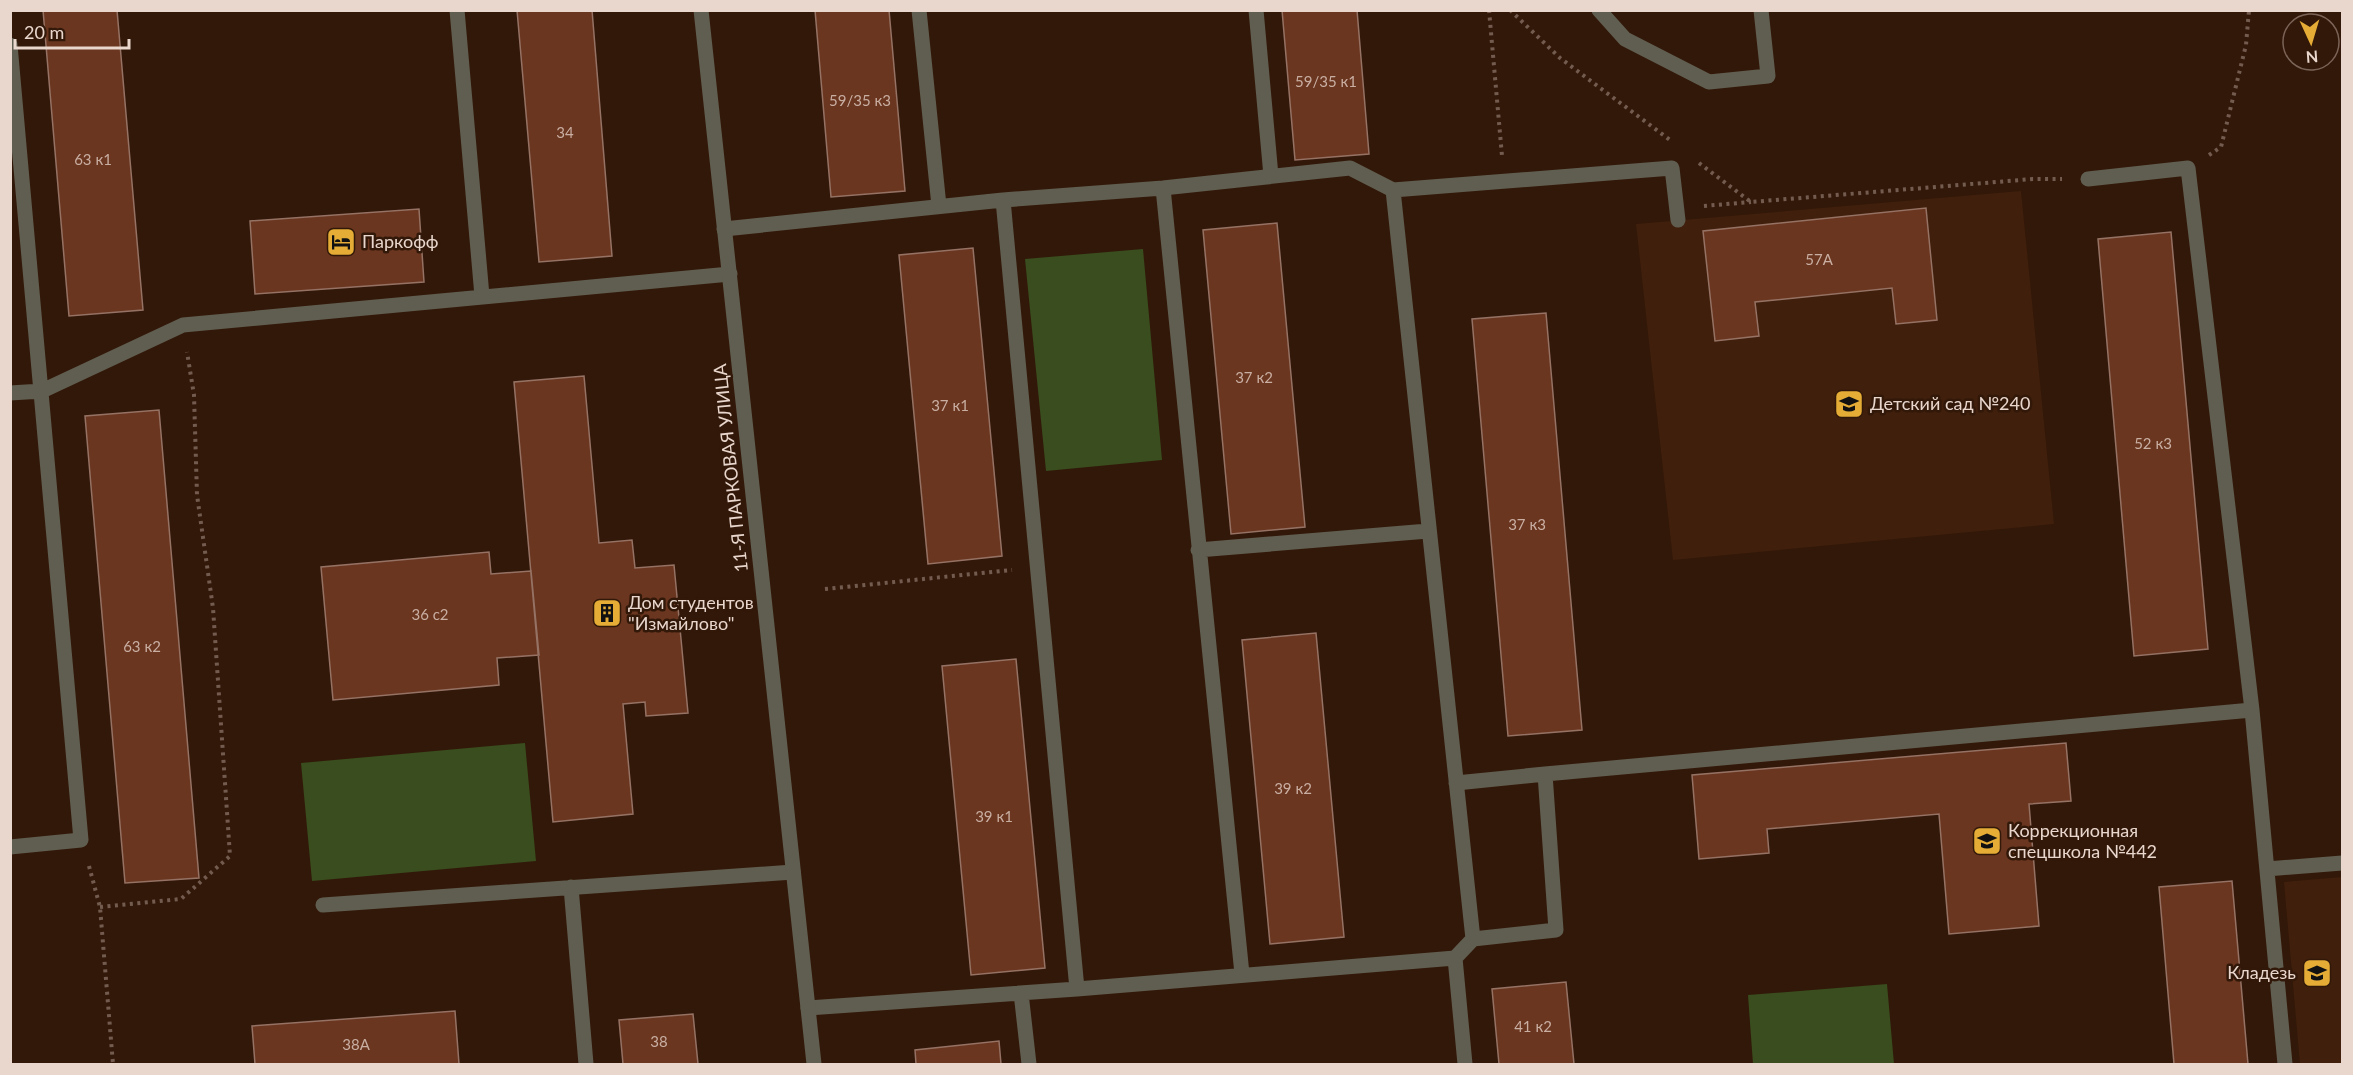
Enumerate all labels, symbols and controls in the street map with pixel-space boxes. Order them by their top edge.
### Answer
scale bar [15,12,129,50]
north arrow [2281,12,2341,72]
text: 20 m [24,21,64,43]
text: N [2305,48,2319,67]
house number: 59/35 к1 [1295,72,1357,90]
house number: 59/35 к3 [829,91,891,109]
house number: 34 [556,123,574,141]
house number: 63 к1 [74,150,112,168]
hotel icon: Паркофф [325,226,357,258]
place label: Паркофф [362,230,439,252]
house number: 57А [1805,250,1834,268]
street label: 11-Я ПАРКОВАЯ УЛИЦА [708,362,752,574]
house number: 37 к2 [1235,368,1273,386]
school or university icon: Детский сад №240 [1833,388,1865,420]
place label: Детский сад №240 [1870,392,2030,414]
house number: 37 к1 [931,396,969,414]
house number: 52 к3 [2134,434,2172,452]
house number: 37 к3 [1508,515,1546,533]
place label: Дом студентов "Измайлово" [628,591,754,634]
building icon: Дом студентов "Измайлово" [591,597,623,629]
house number: 36 с2 [411,605,449,623]
house number: 63 к2 [123,637,161,655]
house number: 39 к2 [1274,779,1312,797]
house number: 39 к1 [975,807,1013,825]
place label: Коррекционная спецшкола №442 [2008,819,2157,862]
school or university icon: Коррекционная спецшкола №442 [1971,825,2003,857]
school or university icon: Кладезь [2301,957,2333,989]
place label: Кладезь [2227,961,2296,983]
house number: 41 к2 [1514,1017,1552,1035]
house number: 38 [650,1032,668,1050]
house number: 38А [342,1035,371,1053]

